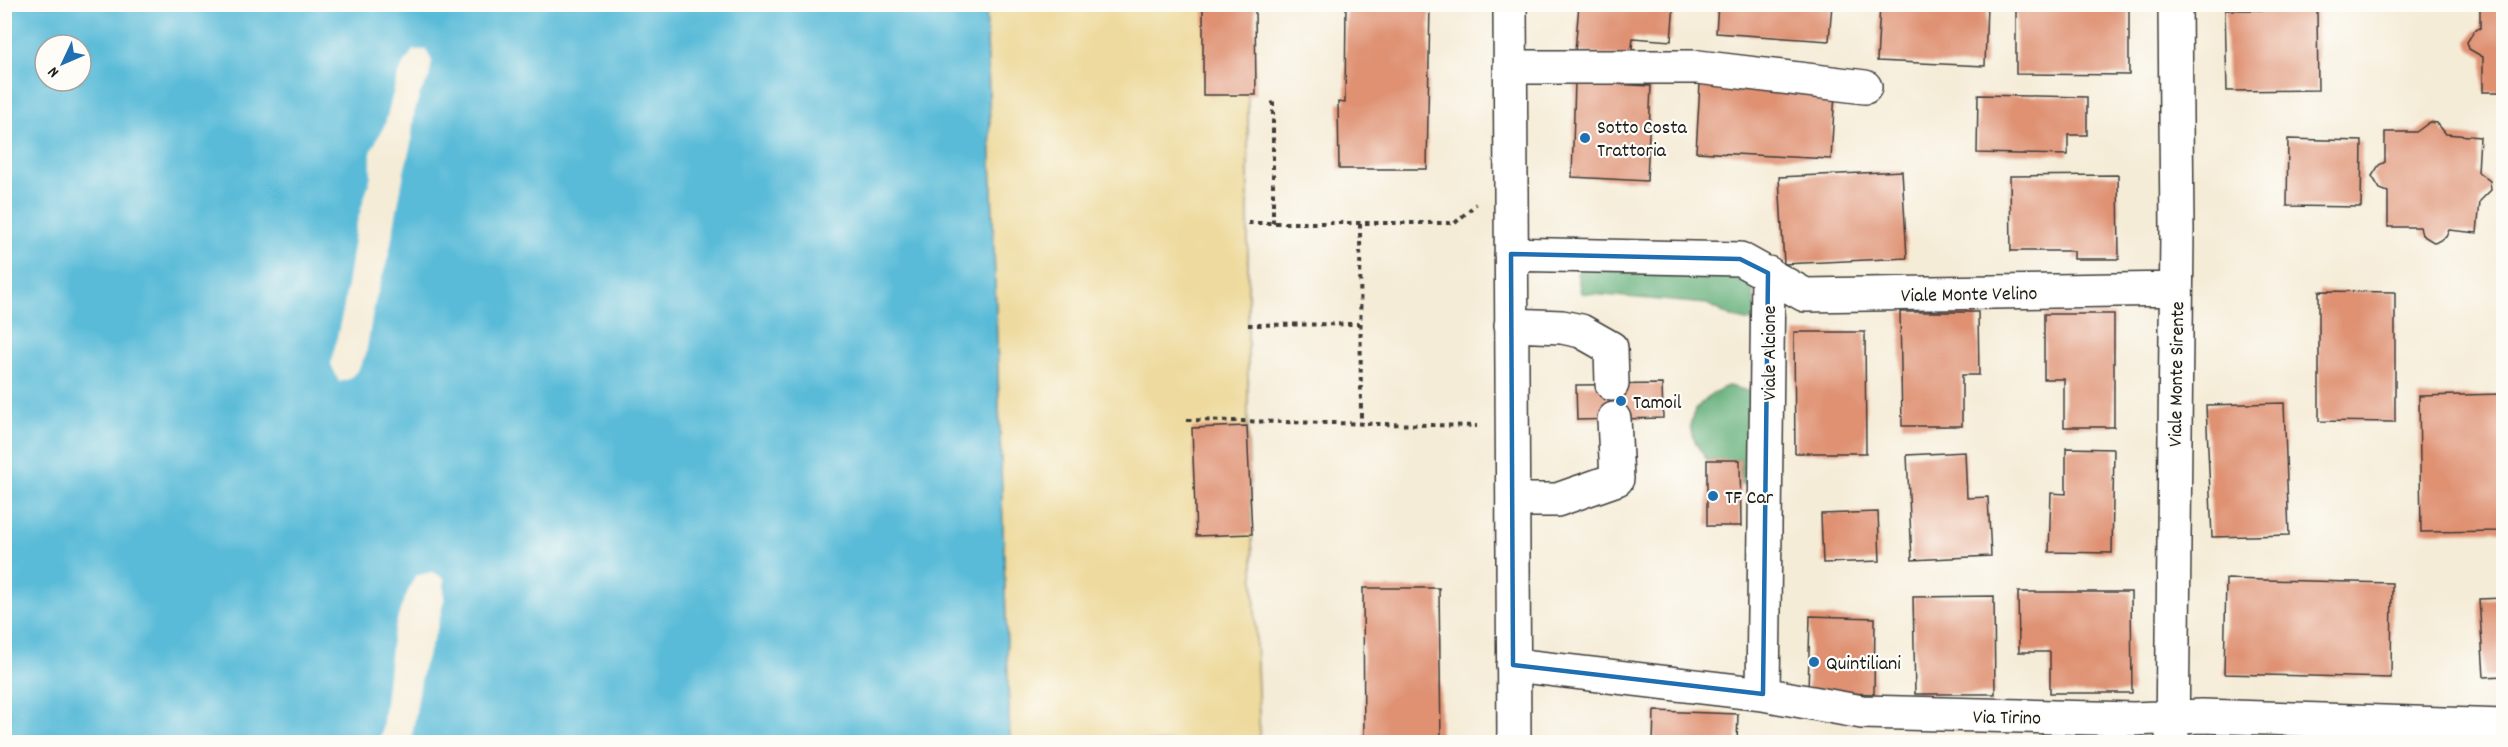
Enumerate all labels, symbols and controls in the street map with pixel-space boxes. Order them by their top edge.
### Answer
north arrow [33,33,93,93]
text: N [43,61,65,83]
place label: Sotto Costa Trattoria [1597,115,1688,166]
marker: Sotto Costa Trattoria [1578,131,1592,145]
street label: Viale Monte Velino [1901,281,2038,311]
street label: Viale Monte Sirente [2163,301,2193,447]
street label: Viale Alcione [1757,305,1785,401]
place label: Tamoil [1633,390,1682,418]
marker: Tamoil [1614,394,1628,408]
place label: TF Car [1725,485,1774,513]
marker: TF Car [1706,489,1720,503]
place label: Quintiliani [1826,651,1901,679]
marker: Quintiliani [1807,655,1821,669]
street label: Via Tirino [1973,704,2041,734]

